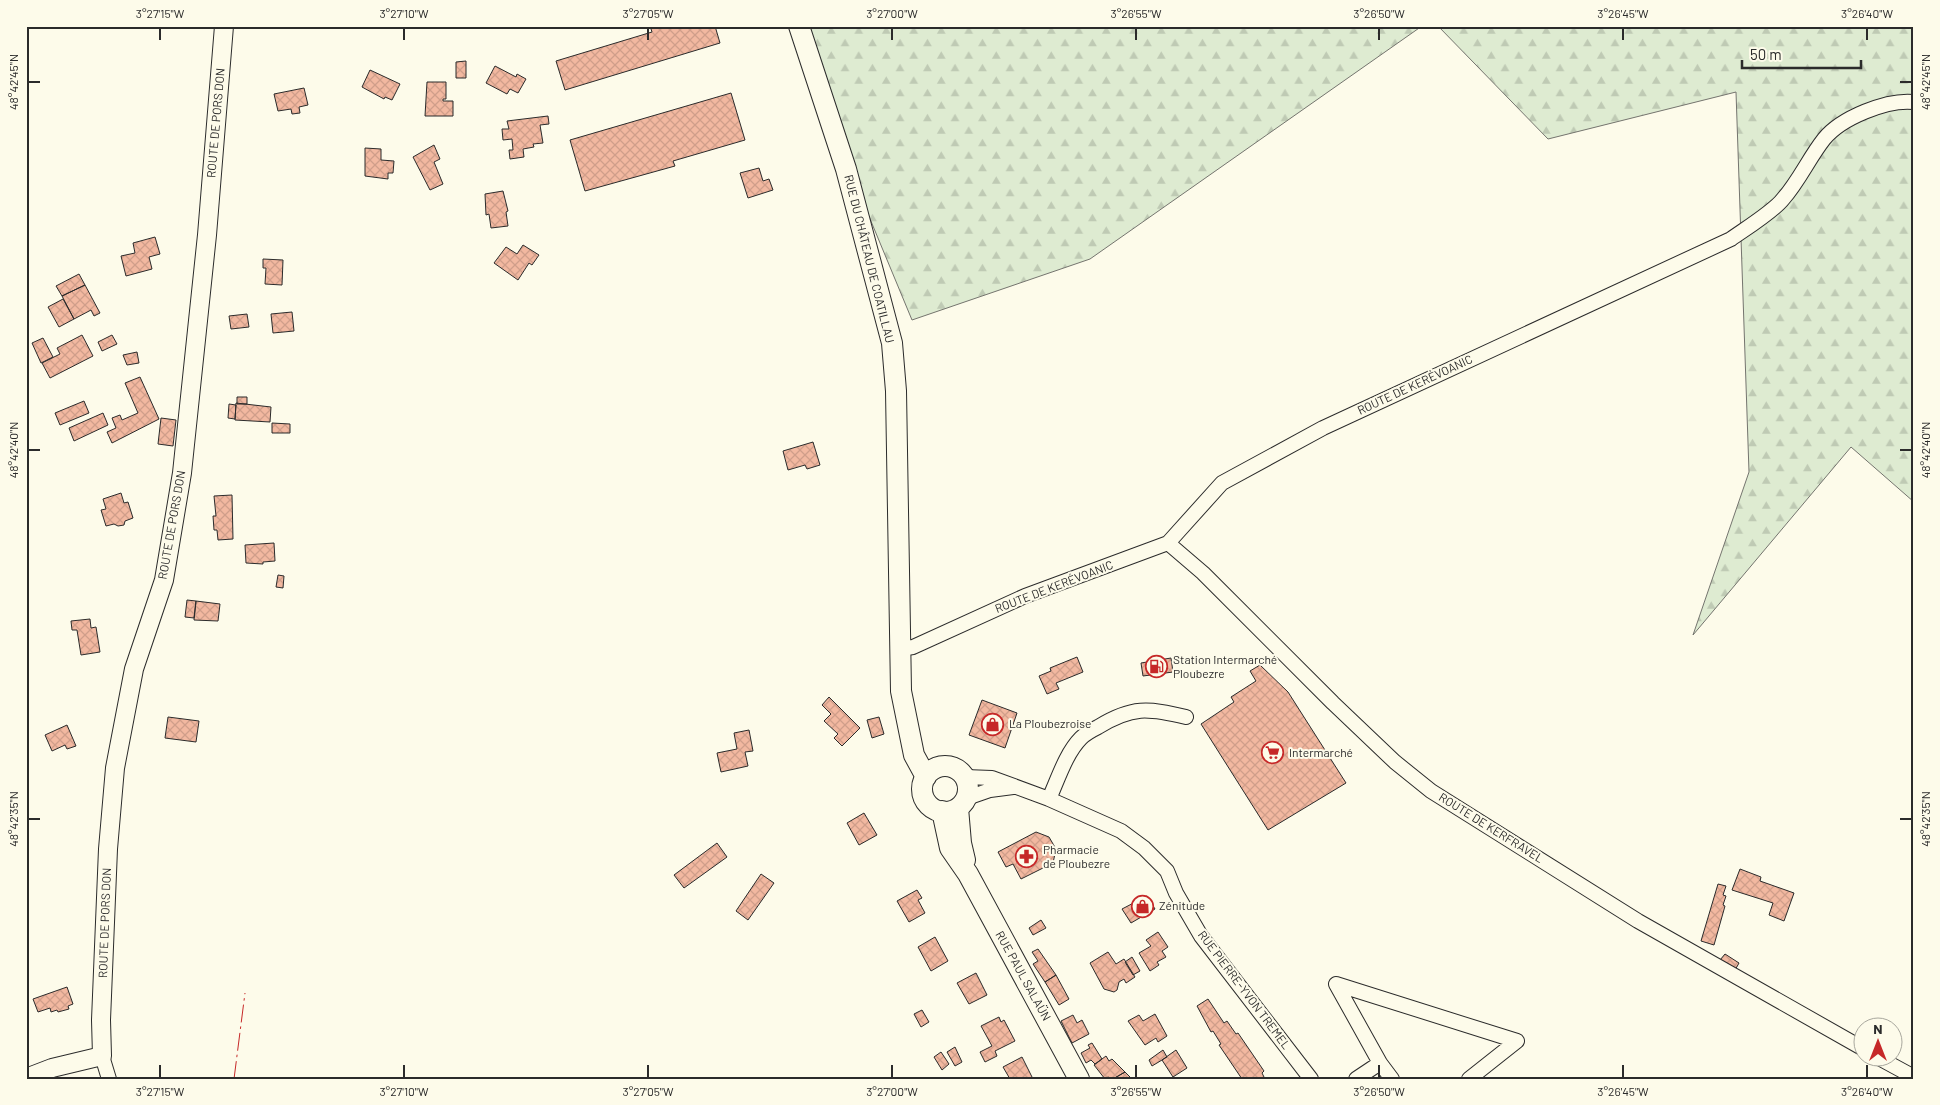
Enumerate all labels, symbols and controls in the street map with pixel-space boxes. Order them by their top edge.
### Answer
text: 3°27'15"W [136,6,185,20]
text: 3°27'10"W [379,6,429,20]
text: 3°27'05"W [622,6,674,20]
text: 3°27'00"W [866,6,918,20]
text: 3°26'55"W [1111,6,1162,20]
text: 3°26'50"W [1353,6,1405,20]
text: 3°26'45"W [1597,6,1649,20]
text: 3°26'40"W [1841,6,1893,20]
scale bar [1742,38,1861,70]
text: 50 m [1750,45,1782,63]
text: 48°42'45"N [6,54,20,110]
text: 48°42'45"N [1918,54,1932,110]
street label: ROUTE DE PORS DON [203,67,227,179]
street label: RUE DU CHÂTEAU DE COATILLAU [842,173,898,344]
street label: ROUTE DE KERÉVOANIC [1355,351,1474,417]
text: 48°42'40"N [6,422,20,478]
text: 48°42'40"N [1918,422,1932,478]
street label: ROUTE DE PORS DON [155,469,187,580]
street label: ROUTE DE KERÉVOANIC [993,557,1115,615]
place label: Station Intermarché Ploubezre [1173,652,1277,680]
fuel station icon: Station Intermarché Ploubezre [1145,655,1169,679]
shop icon: La Ploubezroise [981,712,1005,736]
place label: La Ploubezroise [1009,716,1091,730]
supermarket icon: Intermarché [1261,741,1285,765]
place label: Intermarché [1289,745,1353,759]
street label: ROUTE DE KERFRAVEL [1437,789,1546,865]
text: 48°42'35"N [6,791,20,847]
text: 48°42'35"N [1918,791,1932,847]
place label: Pharmacie de Ploubezre [1043,842,1110,870]
pharmacy icon: Pharmacie de Ploubezre [1015,845,1039,869]
street label: ROUTE DE PORS DON [95,868,113,978]
shop icon: Zénitude [1131,894,1155,918]
place label: Zénitude [1159,898,1205,912]
street label: RUE PIERRE-YVON TREMEL [1196,927,1294,1051]
street label: RUE PAUL SALAÜN [993,928,1054,1023]
north arrow [1852,1018,1902,1068]
text: N [1873,1020,1883,1037]
text: 3°27'15"W [136,1084,185,1098]
text: 3°27'10"W [379,1084,429,1098]
text: 3°27'05"W [622,1084,674,1098]
text: 3°27'00"W [866,1084,918,1098]
text: 3°26'55"W [1111,1084,1162,1098]
text: 3°26'50"W [1353,1084,1405,1098]
text: 3°26'45"W [1597,1084,1649,1098]
text: 3°26'40"W [1841,1084,1893,1098]

